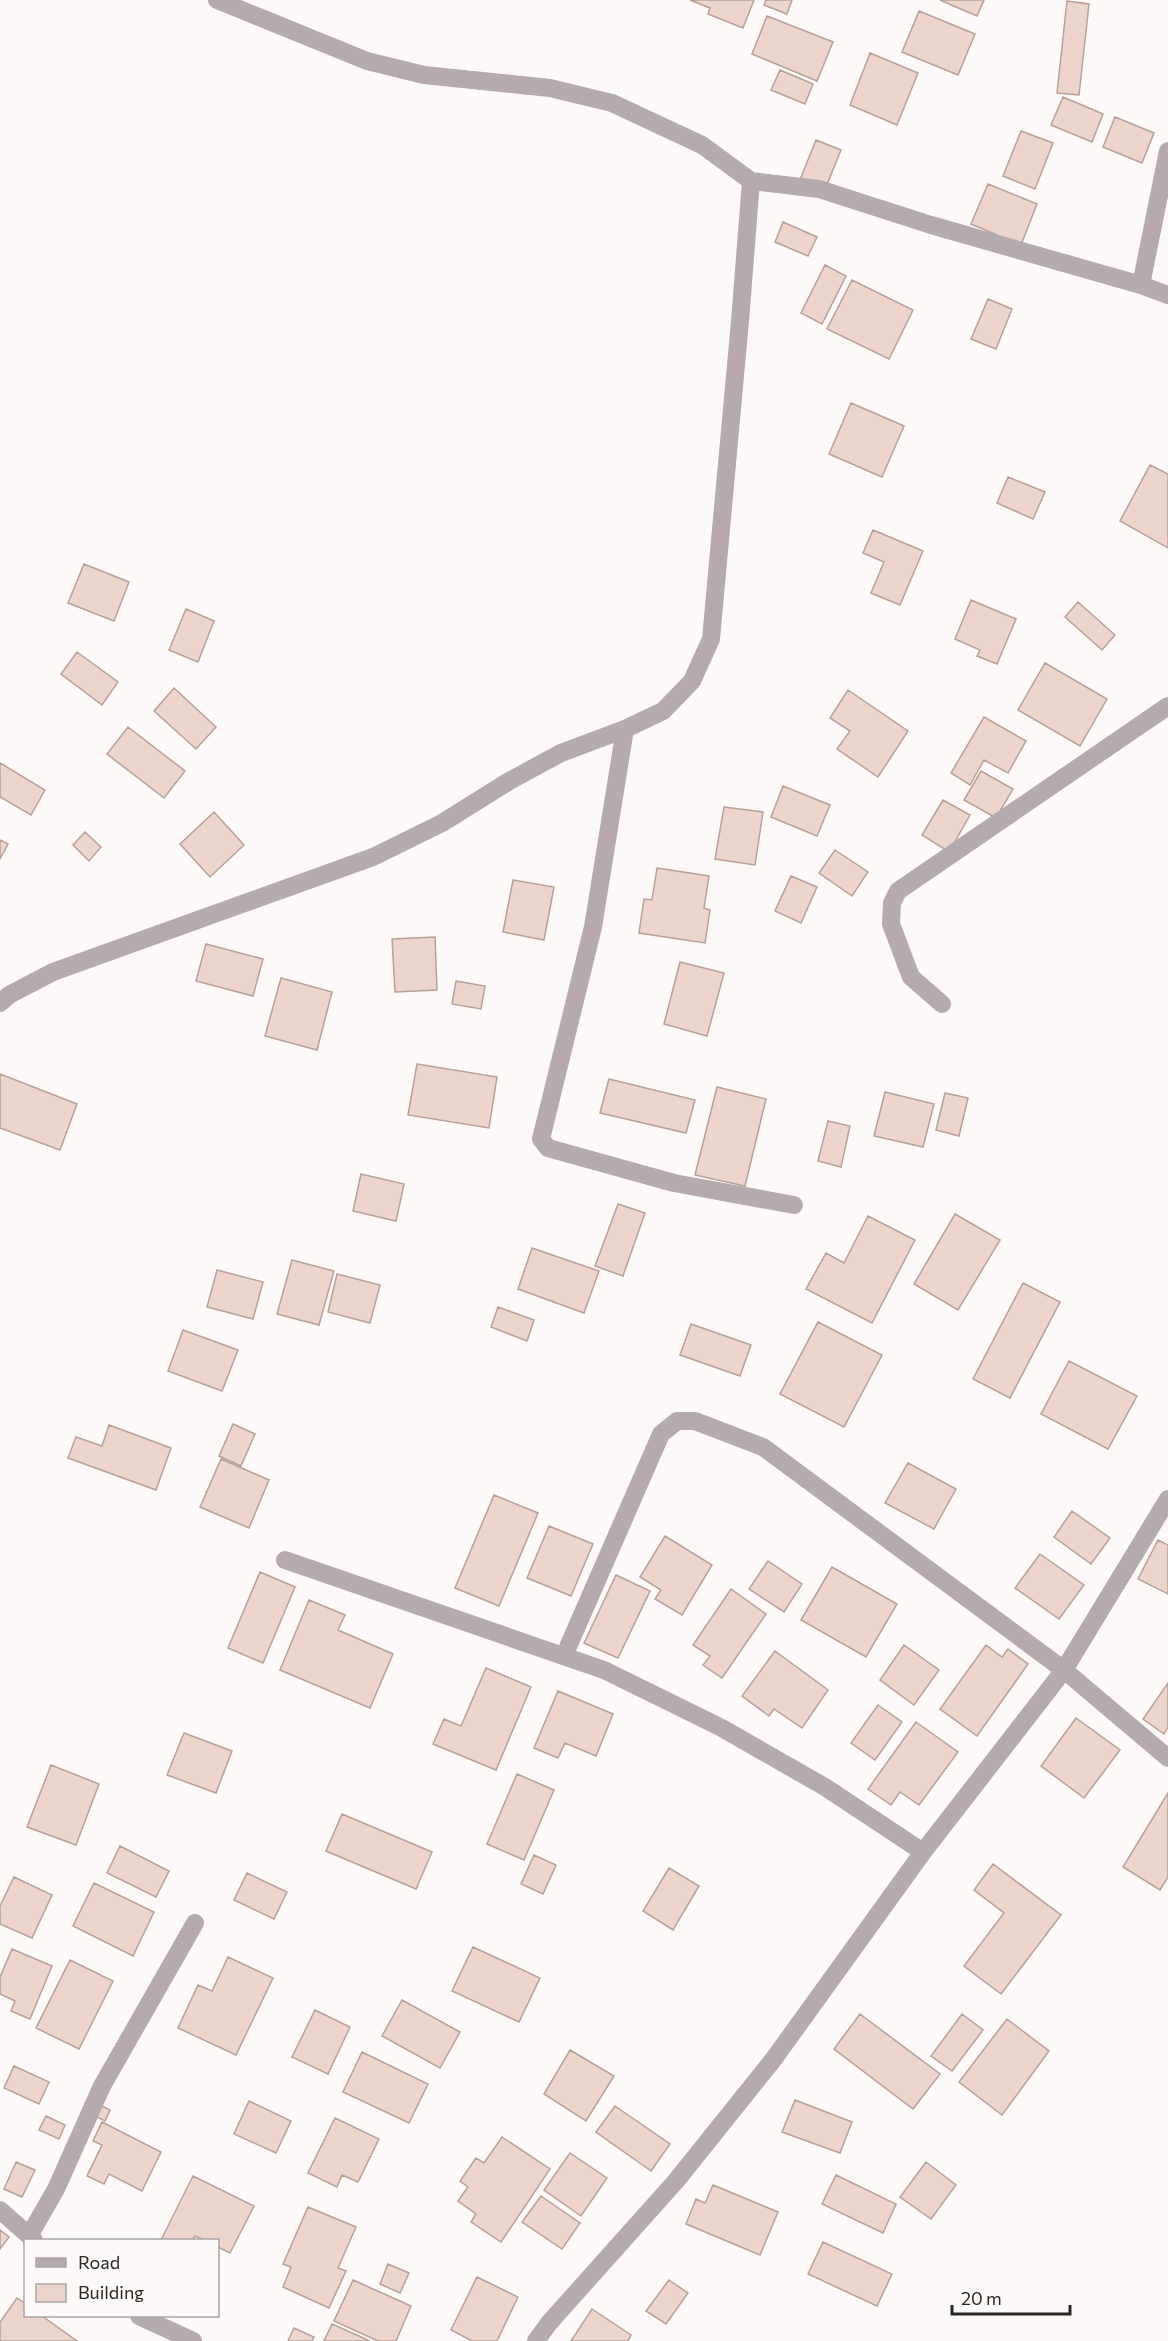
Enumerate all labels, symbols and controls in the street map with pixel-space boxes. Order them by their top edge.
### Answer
legend [24,2239,219,2317]
text: Road [78,2251,120,2273]
scale bar [952,2278,1070,2316]
text: Building [78,2281,144,2303]
text: 20 m [961,2287,1002,2309]

